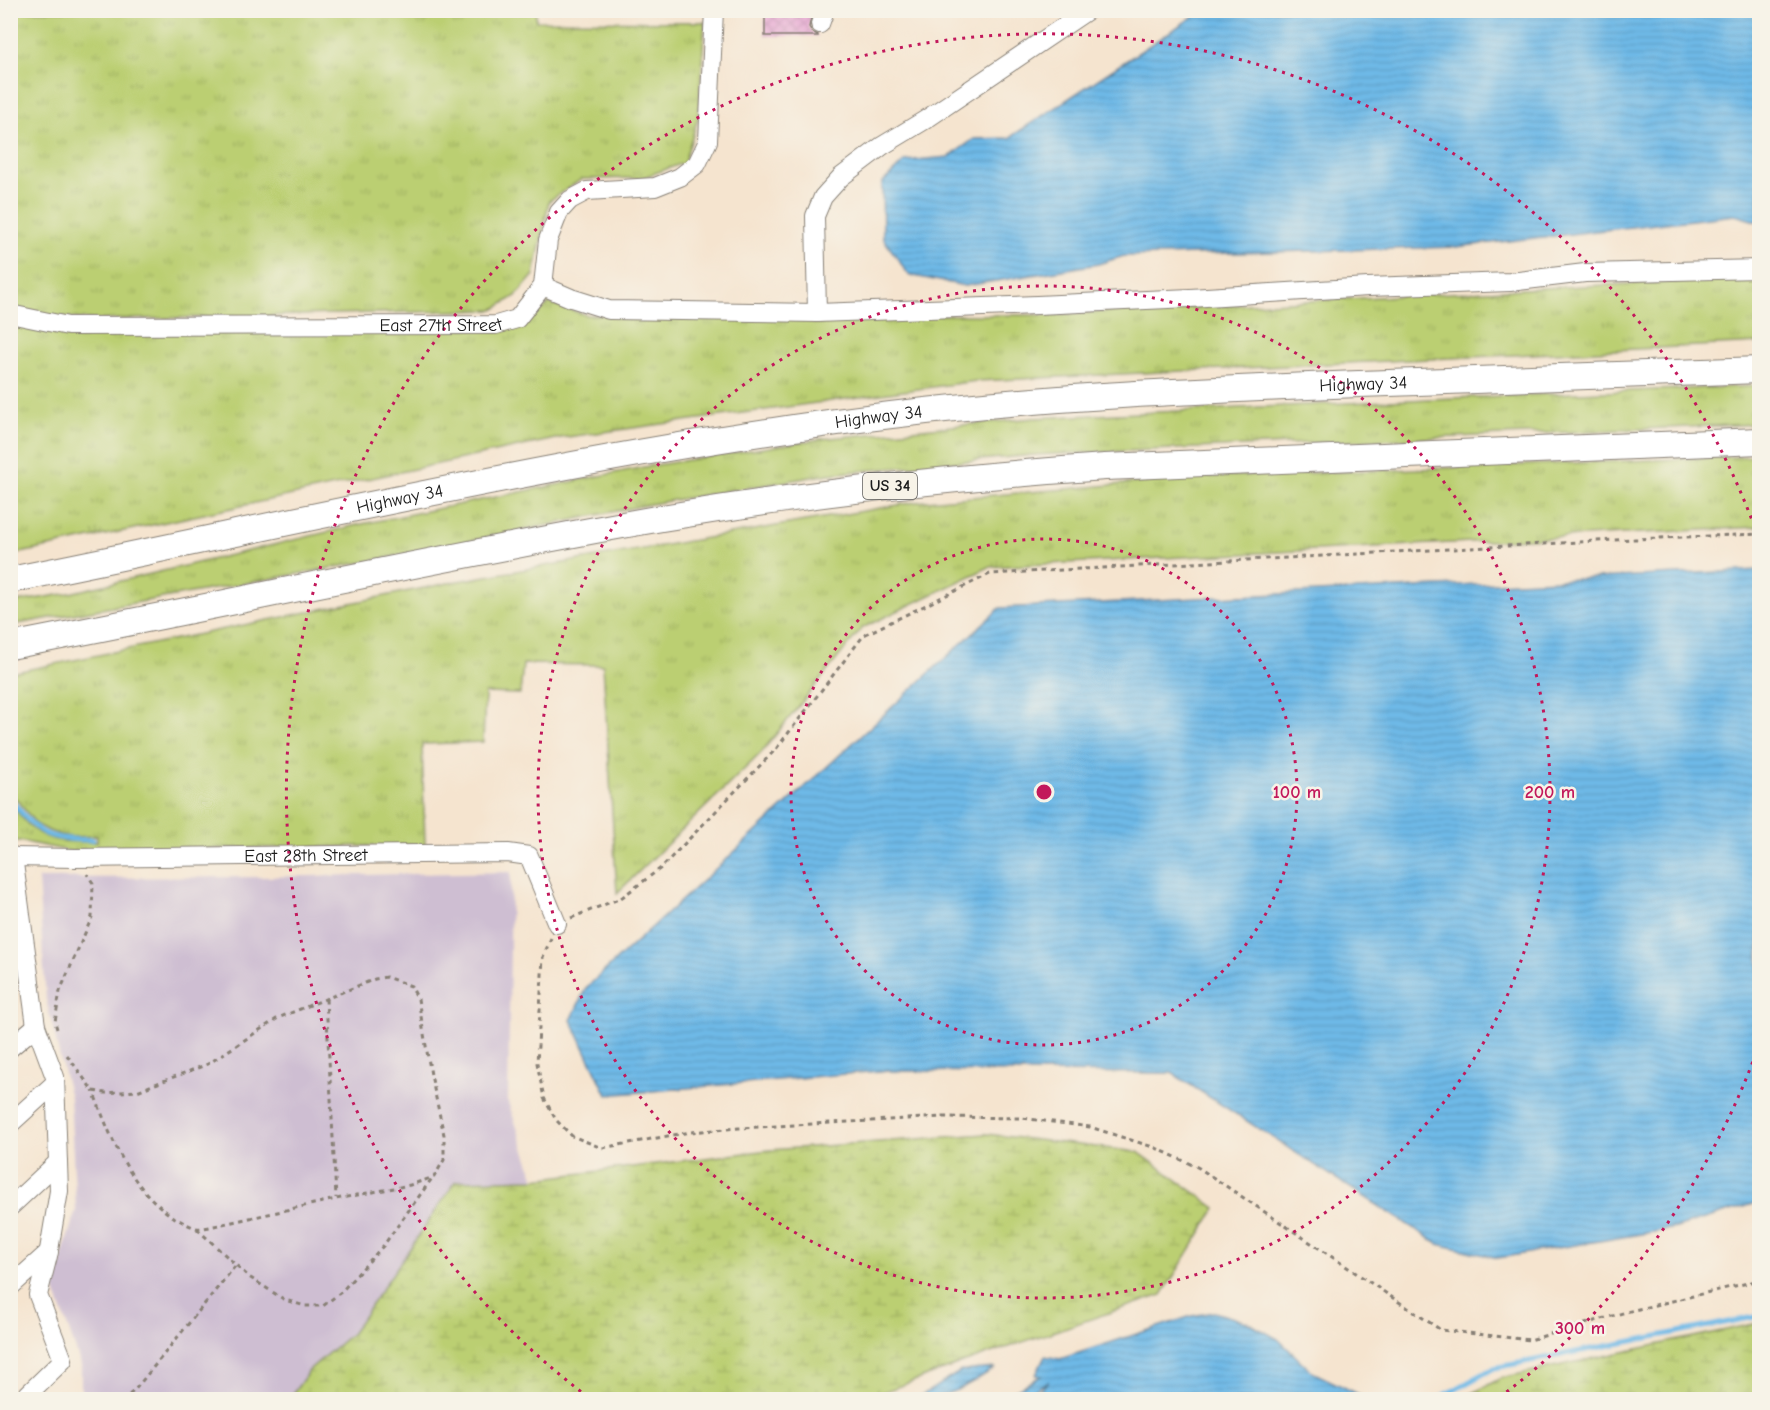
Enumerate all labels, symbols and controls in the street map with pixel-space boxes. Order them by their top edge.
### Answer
street label: East 27th Street [379,313,506,336]
street label: Highway 34 [1319,372,1408,396]
street label: Highway 34 [833,401,923,433]
road number: US 34 [863,473,917,499]
street label: Highway 34 [354,480,445,518]
centre of rings [1034,782,1054,802]
text: 100 m [1273,782,1321,803]
text: 200 m [1525,782,1575,803]
street label: East 28th Street [244,844,369,867]
text: 300 m [1555,1318,1605,1339]

